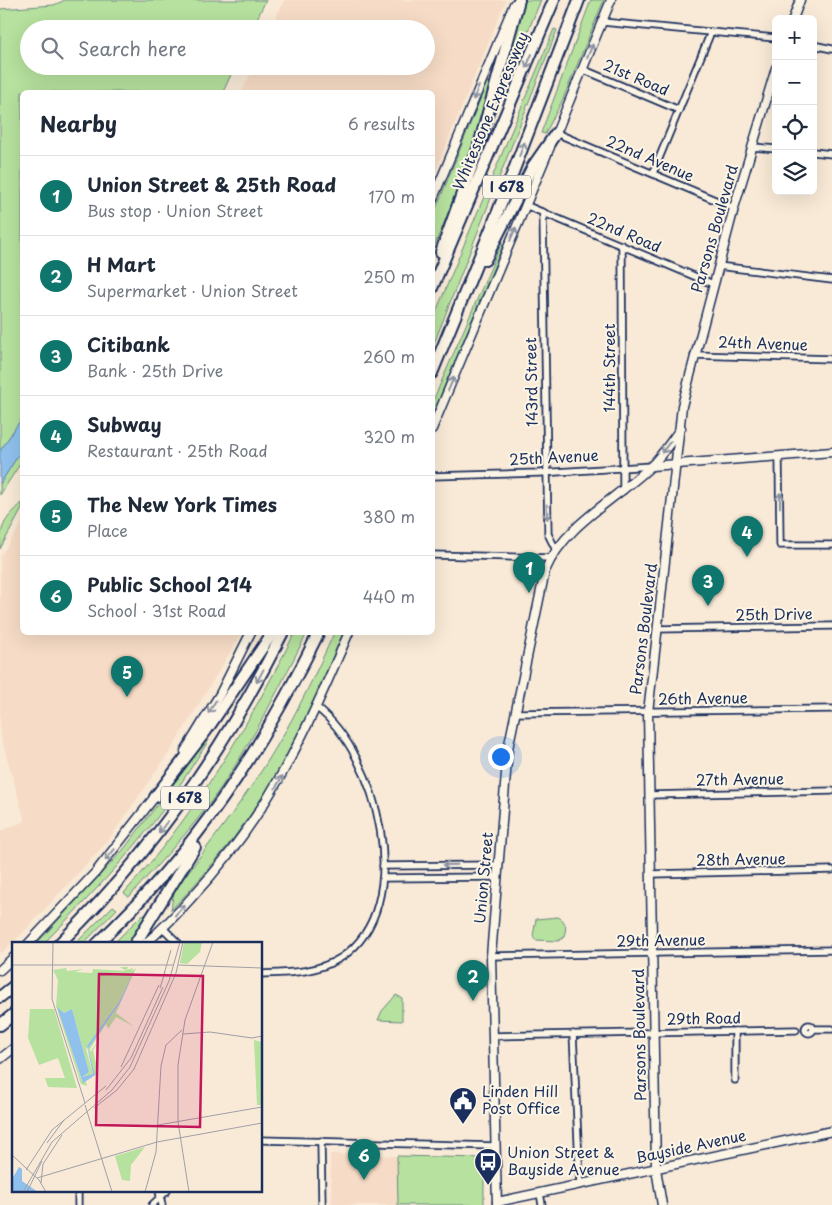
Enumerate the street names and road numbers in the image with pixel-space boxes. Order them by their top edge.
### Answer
street label: Whitestone Expressway [446,28,533,193]
street label: 21st Road [600,52,673,101]
street label: 22nd Avenue [603,129,698,186]
street label: Parsons Boulevard [684,162,743,296]
road number: I 678 [483,176,531,198]
street label: 22nd Road [584,206,665,258]
street label: 144th Street [597,323,620,413]
street label: 24th Avenue [718,329,808,356]
street label: 143rd Street [518,337,543,427]
street label: 25th Avenue [509,443,599,470]
street label: Parsons Boulevard [623,562,662,696]
street label: 25th Drive [735,601,813,626]
street label: 26th Avenue [658,685,748,710]
street label: 27th Avenue [696,766,784,791]
road number: I 678 [161,786,209,810]
street label: Union Street [467,831,498,925]
street label: 28th Avenue [696,846,786,871]
street label: 29th Avenue [616,927,706,952]
street label: Parsons Boulevard [626,969,651,1102]
street label: 29th Road [666,1005,741,1030]
street label: Bayside Avenue [633,1123,748,1168]

